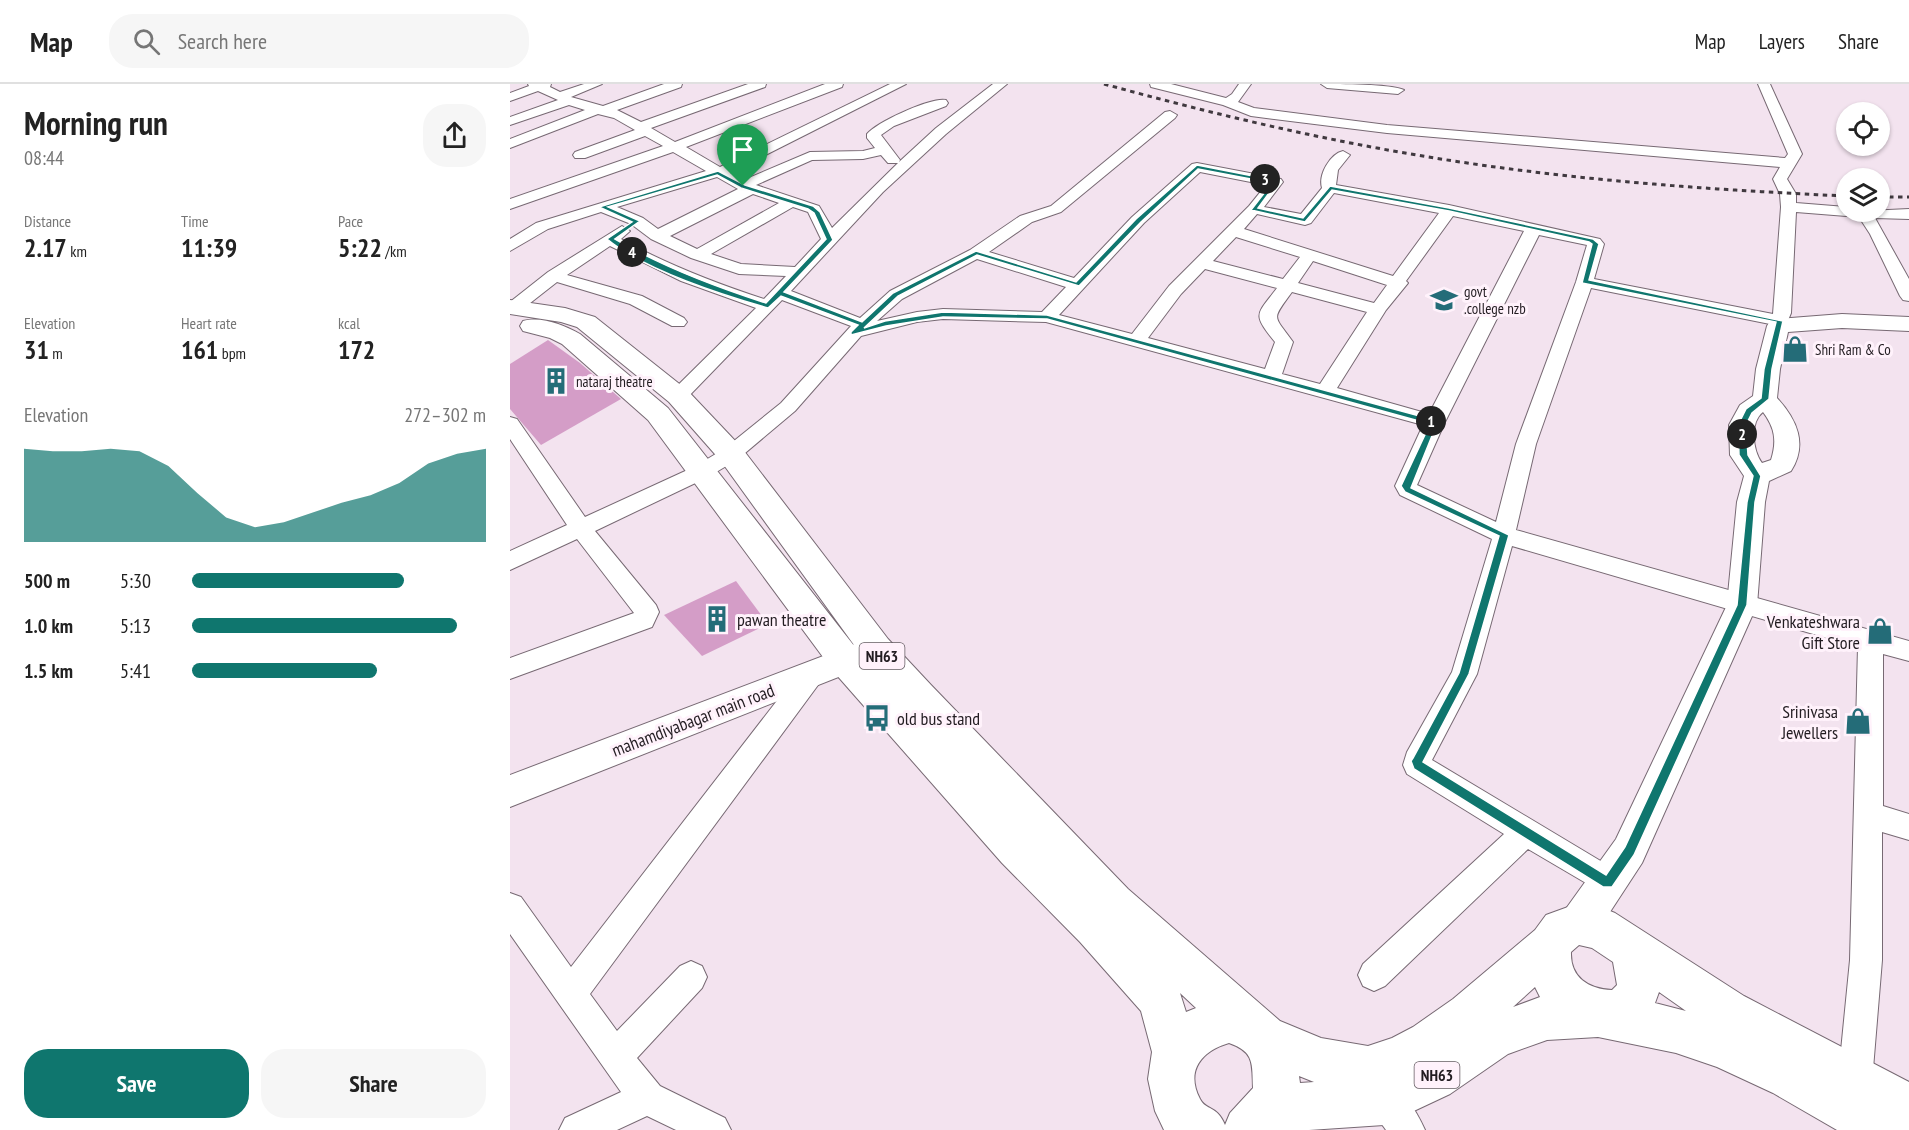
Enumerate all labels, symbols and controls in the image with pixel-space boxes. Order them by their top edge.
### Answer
search box [109,14,529,68]
text: Map [30,23,73,60]
icon: search [130,25,163,58]
text: Search here [178,27,267,55]
text: Map [1695,28,1726,55]
text: Layers [1759,28,1805,55]
text: Share [1838,28,1879,55]
text: Morning run [24,101,168,144]
map controls [1836,102,1890,222]
button: locate [1836,102,1890,156]
button: share [423,104,486,167]
pin [717,124,768,186]
icon: arrive [726,133,759,166]
text: 08:44 [24,145,64,171]
pin: 3 [1250,164,1280,194]
button: layers [1836,168,1890,222]
text: 3 [1261,169,1269,189]
text: Distance [24,211,71,231]
text: Time [181,211,209,231]
text: Pace [338,211,363,231]
text: 2.17 [24,231,67,264]
text: 11:39 [181,231,237,264]
text: 5:22 [338,231,382,264]
pin: 4 [617,237,647,267]
text: km [67,241,87,261]
text: /km [382,241,407,261]
text: 4 [628,242,636,262]
place label: govt .college nzb [1464,282,1526,318]
school or university icon: govt .college nzb [1429,285,1459,315]
text: Elevation [24,313,75,333]
text: Heart rate [181,313,237,333]
text: kcal [338,313,360,333]
text: 31 [24,333,49,366]
text: 161 [181,333,218,366]
text: 172 [338,333,375,366]
shop icon: Shri Ram & Co [1780,334,1810,364]
place label: Shri Ram & Co [1815,340,1891,359]
text: m [49,343,63,363]
text: bpm [218,343,246,363]
building icon: nataraj theatre [541,366,571,396]
place label: nataraj theatre [576,372,653,391]
text: Elevation [24,402,88,428]
text: 272–302 m [404,402,486,428]
pin: 1 [1416,406,1446,436]
text: 1 [1427,411,1435,431]
pin: 2 [1727,419,1757,449]
text: 2 [1738,424,1746,444]
text: 500 m [24,568,70,594]
text: 5:30 [120,568,151,594]
building icon: pawan theatre [702,604,732,634]
place label: pawan theatre [737,608,826,631]
place label: Venkateshwara Gift Store [1766,610,1860,654]
text: 1.0 km [24,613,73,639]
text: 5:13 [120,613,151,639]
shop icon: Venkateshwara Gift Store [1865,616,1895,646]
road number: NH63 [860,643,904,669]
text: 1.5 km [24,658,73,684]
text: 5:41 [120,658,151,684]
street label: mahamdiyabagar main road [608,678,778,762]
place label: Srinivasa Jewellers [1781,700,1838,744]
bus stop icon: old bus stand [862,703,892,733]
shop icon: Srinivasa Jewellers [1843,706,1873,736]
place label: old bus stand [897,707,980,730]
button: Save [24,1049,249,1118]
button: Share [261,1049,486,1118]
road number: NH63 [1414,1062,1460,1088]

